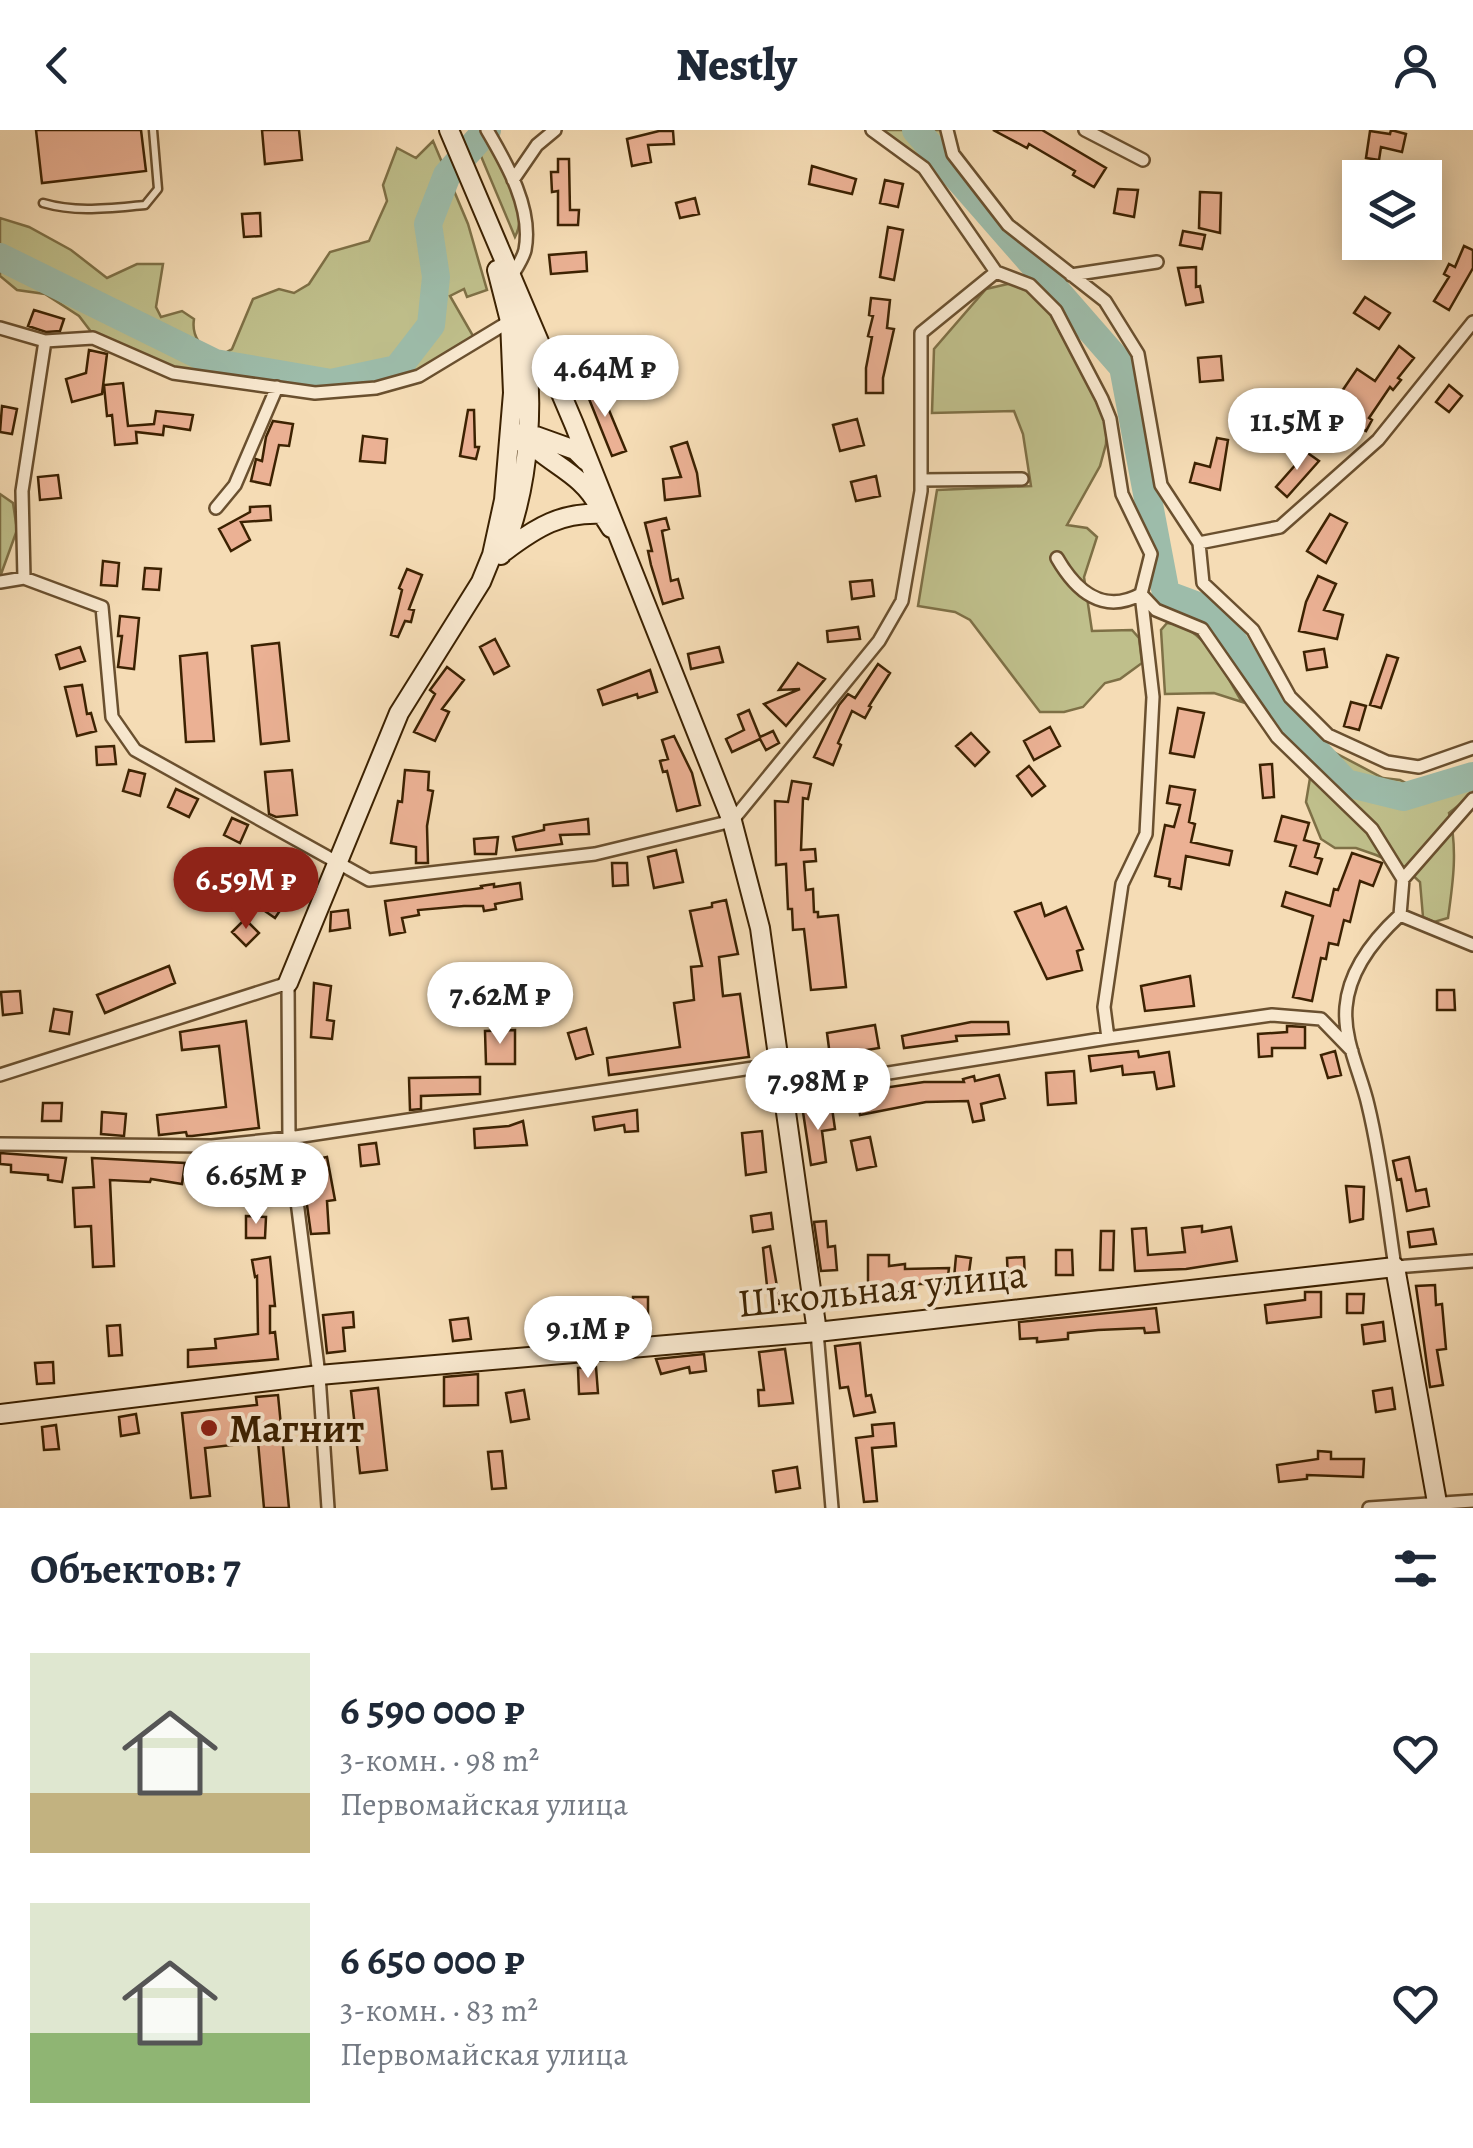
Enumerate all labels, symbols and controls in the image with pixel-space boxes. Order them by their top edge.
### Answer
text: Nestly [676,34,797,96]
icon: back [30,38,85,93]
icon: person [1388,38,1443,93]
map controls [1342,160,1442,260]
button: layers [1342,160,1442,260]
pin: 4.64M ₽ [513,335,697,420]
text: 4.64M ₽ [554,345,656,389]
pin: 11.5M ₽ [1205,388,1389,473]
text: 11.5M ₽ [1250,398,1344,442]
pin: 6.59M ₽ [154,847,338,932]
text: 6.59M ₽ [196,857,296,901]
pin: 7.62M ₽ [408,962,592,1047]
text: 7.62M ₽ [449,972,551,1016]
pin: 7.98M ₽ [726,1048,910,1133]
text: 7.98M ₽ [767,1058,869,1102]
pin: 6.65M ₽ [164,1142,348,1227]
text: 6.65M ₽ [205,1152,307,1196]
street label: Школьная улица [735,1246,1030,1331]
pin: 9.1M ₽ [507,1296,669,1381]
text: 9.1M ₽ [546,1306,630,1350]
place label: Магнит [229,1401,364,1456]
marker: Магнит [198,1417,220,1439]
text: Объектов: 7 [30,1540,241,1597]
icon: filters [1388,1541,1443,1596]
text: 6 590 000 ₽ [340,1681,525,1738]
icon: home [110,1693,230,1813]
icon: heart [1388,1726,1443,1781]
text: 3-комн. · 98 m² [340,1738,539,1782]
text: Первомайская улица [340,1782,628,1826]
text: 6 650 000 ₽ [340,1931,525,1988]
icon: home [110,1943,230,2063]
icon: heart [1388,1976,1443,2031]
text: 3-комн. · 83 m² [340,1988,538,2032]
text: Первомайская улица [340,2032,628,2076]

